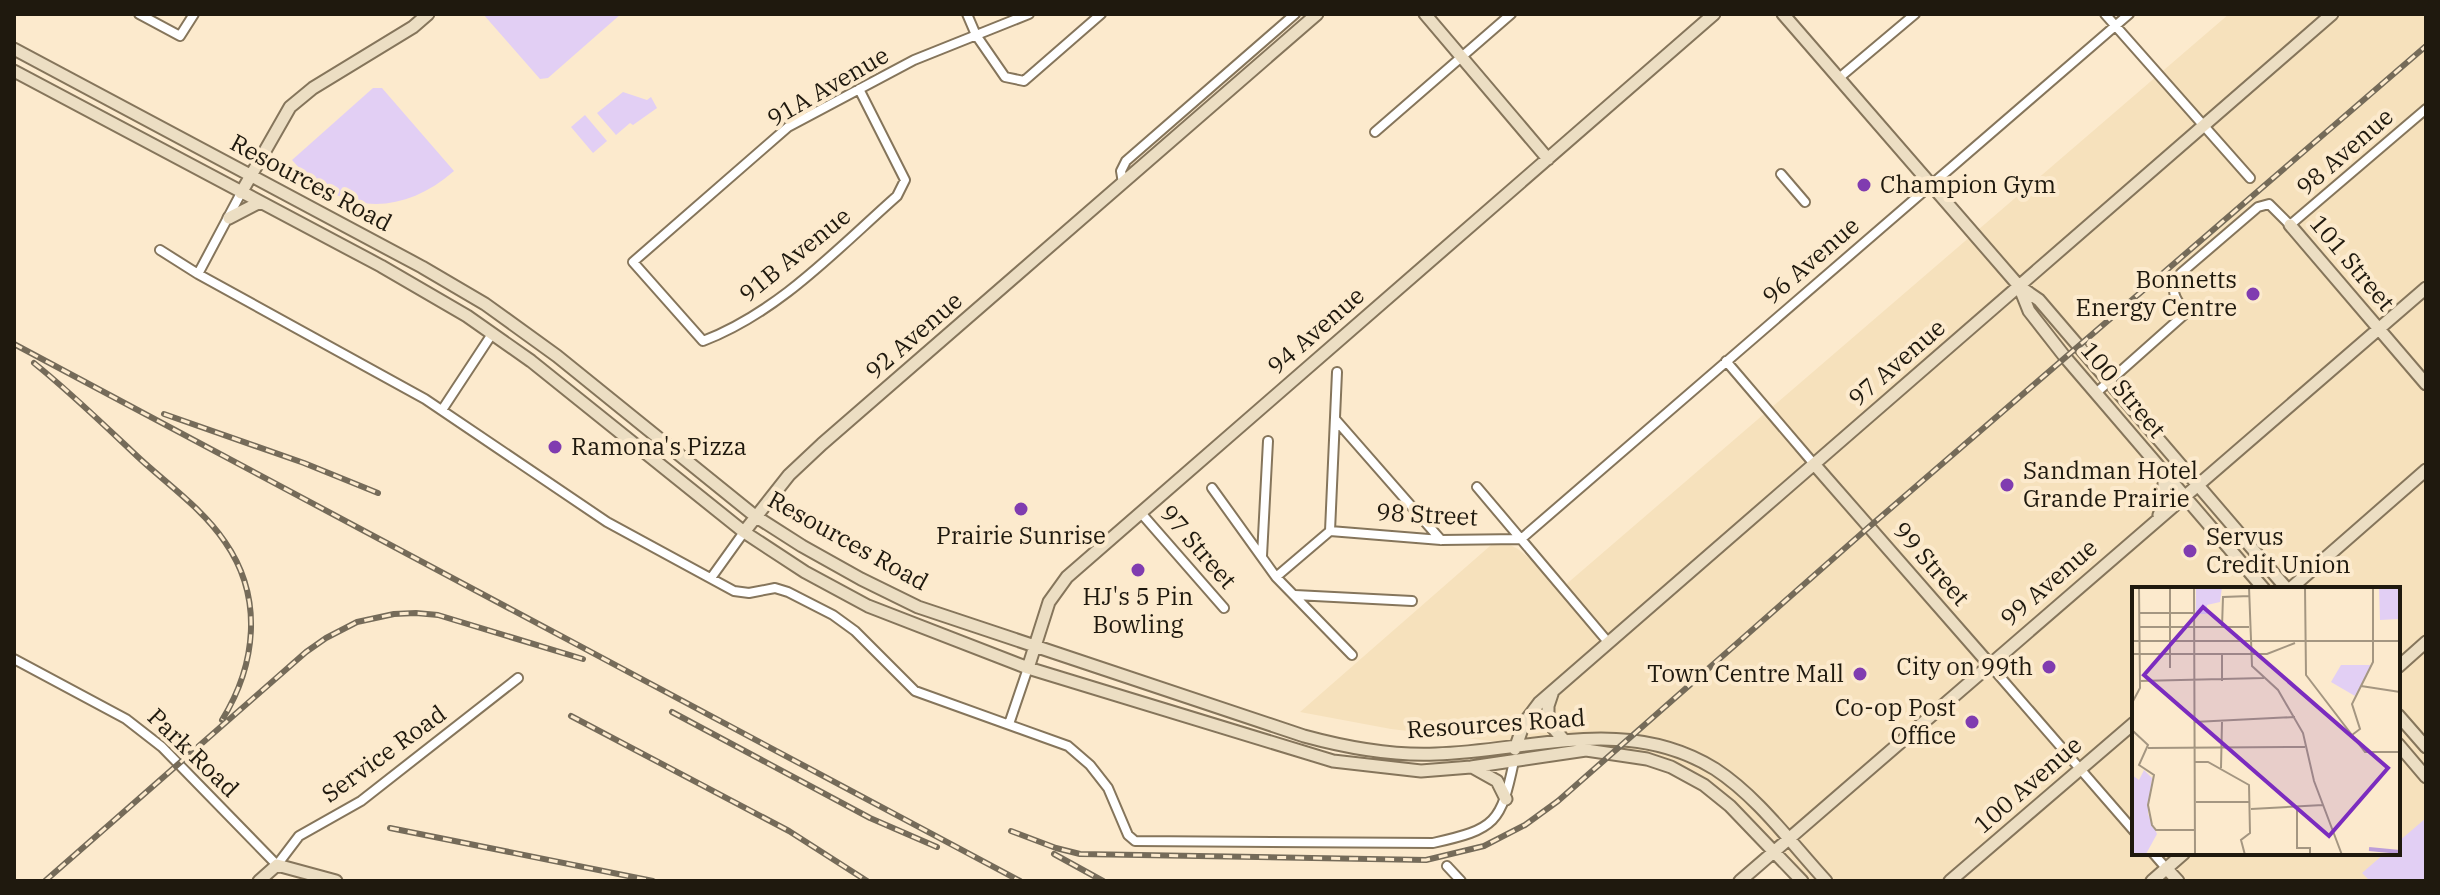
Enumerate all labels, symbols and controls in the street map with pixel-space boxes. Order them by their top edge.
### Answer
street label: 91A Avenue [761,38,894,134]
street label: 98 Avenue [2289,100,2400,202]
street label: Resources Road [225,126,398,238]
place label: Champion Gym [1880,168,2056,200]
marker: Champion Gym [1855,176,1873,194]
street label: 91B Avenue [732,199,857,309]
street label: 101 Street [2303,208,2402,317]
street label: 96 Avenue [1755,209,1866,311]
place label: Bonnetts Energy Centre [2076,263,2237,323]
street label: 94 Avenue [1260,279,1371,381]
street label: 92 Avenue [858,284,969,386]
marker: Bonnetts Energy Centre [2244,285,2262,303]
street label: 97 Avenue [1841,311,1952,413]
street label: 100 Street [2074,335,2173,444]
place label: Ramona's Pizza [571,430,747,462]
marker: Ramona's Pizza [546,438,564,456]
place label: Sandman Hotel Grande Prairie [2023,454,2198,514]
marker: Sandman Hotel Grande Prairie [1998,476,2016,494]
street label: Resources Road [762,483,934,597]
street label: 98 Street [1375,495,1479,533]
street label: 97 Street [1153,497,1244,595]
marker: Prairie Sunrise [1012,500,1030,518]
street label: 99 Street [1886,514,1977,612]
place label: Prairie Sunrise [936,519,1106,551]
place label: Servus Credit Union [2206,520,2351,580]
street label: 99 Avenue [1993,531,2104,633]
marker: Servus Credit Union [2181,542,2199,560]
marker: HJ's 5 Pin Bowling [1129,561,1147,579]
place label: HJ's 5 Pin Bowling [1083,580,1193,640]
inset map [2132,587,2400,855]
place label: City on 99th [1896,650,2033,682]
place label: Town Centre Mall [1647,657,1844,689]
marker: City on 99th [2040,658,2058,676]
marker: Town Centre Mall [1851,665,1869,683]
place label: Co-op Post Office [1835,691,1956,751]
street label: Service Road [315,697,452,809]
street label: Park Road [141,701,246,804]
street label: Resources Road [1406,701,1586,745]
marker: Co-op Post Office [1963,713,1981,731]
street label: 100 Avenue [1967,728,2088,840]

